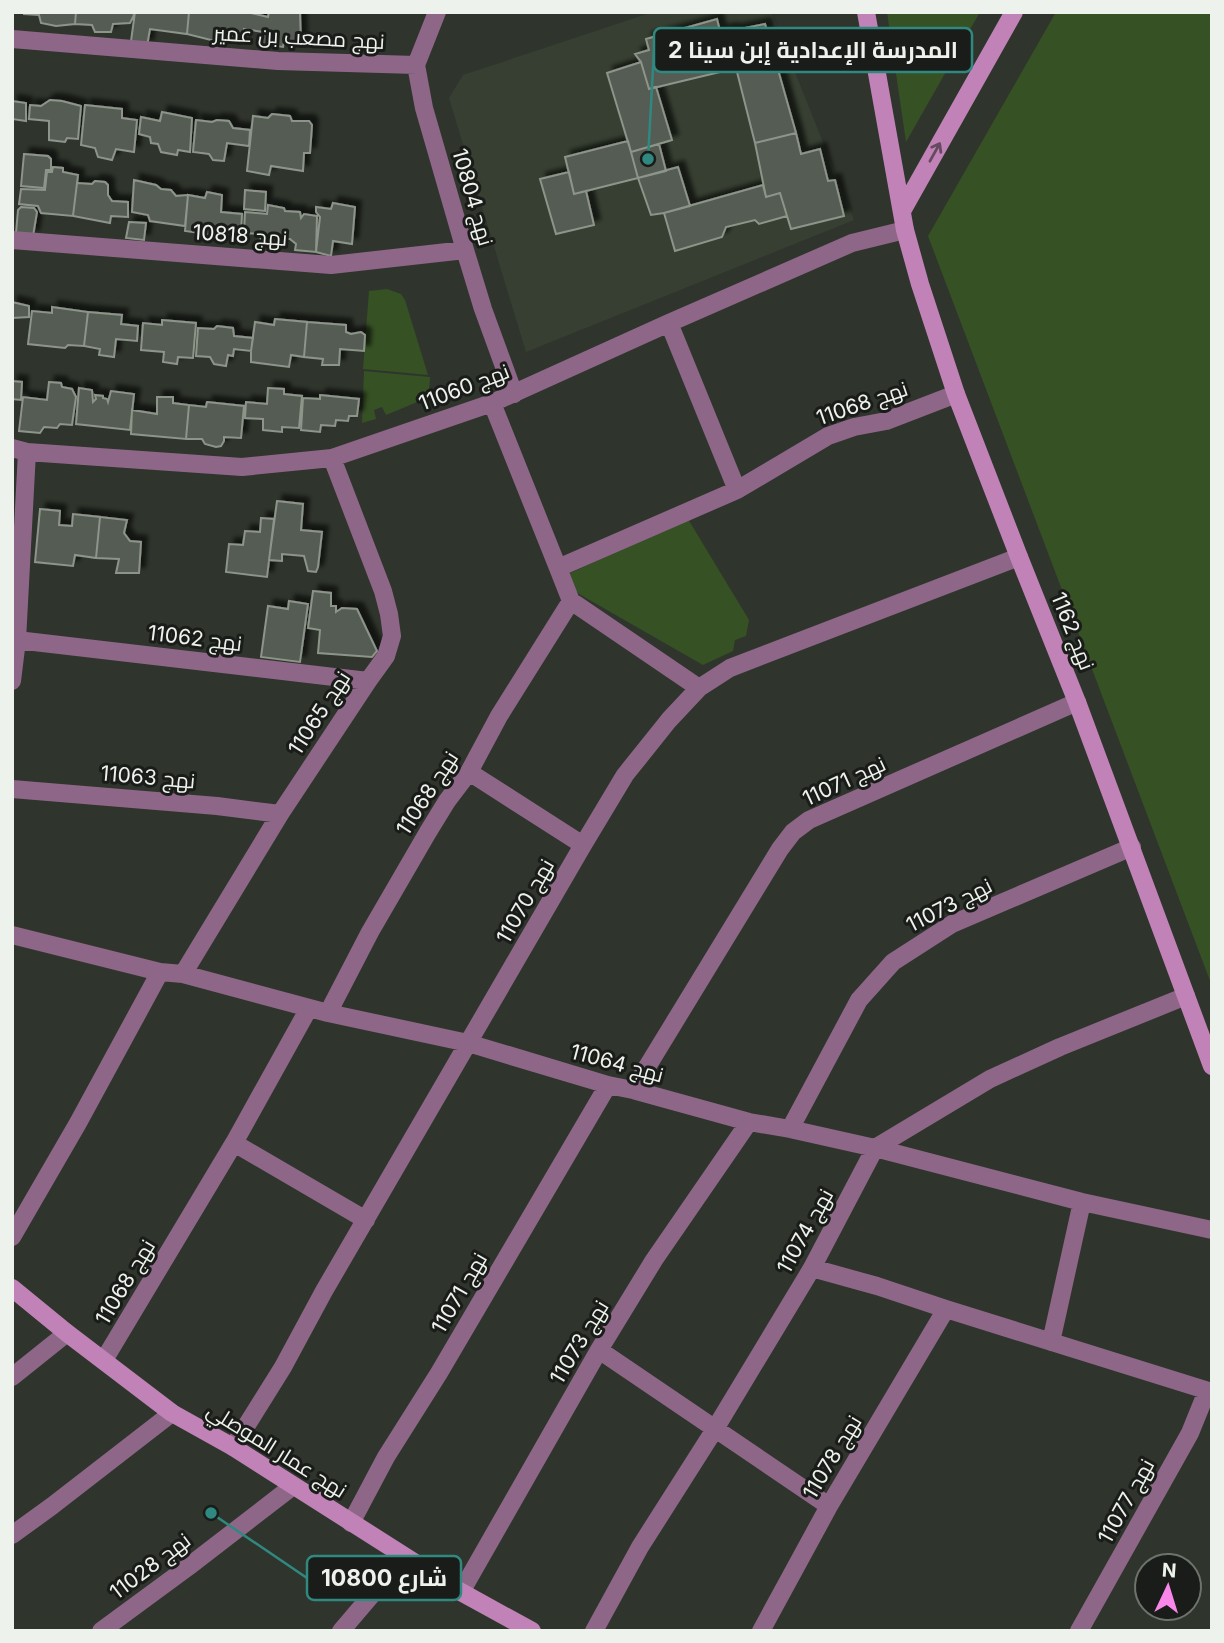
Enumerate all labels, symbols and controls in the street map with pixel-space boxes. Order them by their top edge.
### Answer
street label: نهج مصعب بن عمير [212,20,385,56]
callout: المدرسة الإعدادية إبن سينا 2 [654,28,972,72]
text: المدرسة الإعدادية إبن سينا 2 [668,36,958,65]
one-way arrow [928,142,942,162]
street label: نهج 10804 [445,145,499,249]
street label: نهج 10818 [192,219,288,253]
street label: نهج 11060 [415,358,514,418]
street label: نهج 11068 [813,376,912,432]
street label: نهج 1162 [1044,589,1100,674]
street label: نهج 11062 [146,620,244,658]
street label: نهج 11065 [283,666,357,761]
street label: نهج 11068 [391,746,465,841]
street label: نهج 11071 [798,751,890,813]
street label: نهج 11063 [99,760,196,796]
street label: نهج 11070 [491,854,561,949]
street label: نهج 11073 [902,873,997,939]
street label: نهج 11064 [567,1039,666,1089]
street label: نهج 11074 [772,1184,840,1279]
street label: نهج 11068 [90,1235,162,1330]
street label: نهج 11071 [426,1248,494,1339]
street label: نهج 11073 [544,1296,615,1389]
street label: نهج عمار الموصلي [200,1397,351,1506]
street label: نهج 11078 [797,1411,868,1504]
street label: نهج 11077 [1093,1454,1161,1549]
street label: نهج 11028 [105,1528,197,1606]
north arrow [1133,1552,1203,1622]
callout: 10800 شارع [307,1556,461,1600]
text: N [1161,1559,1177,1583]
text: 10800 شارع [321,1564,447,1594]

